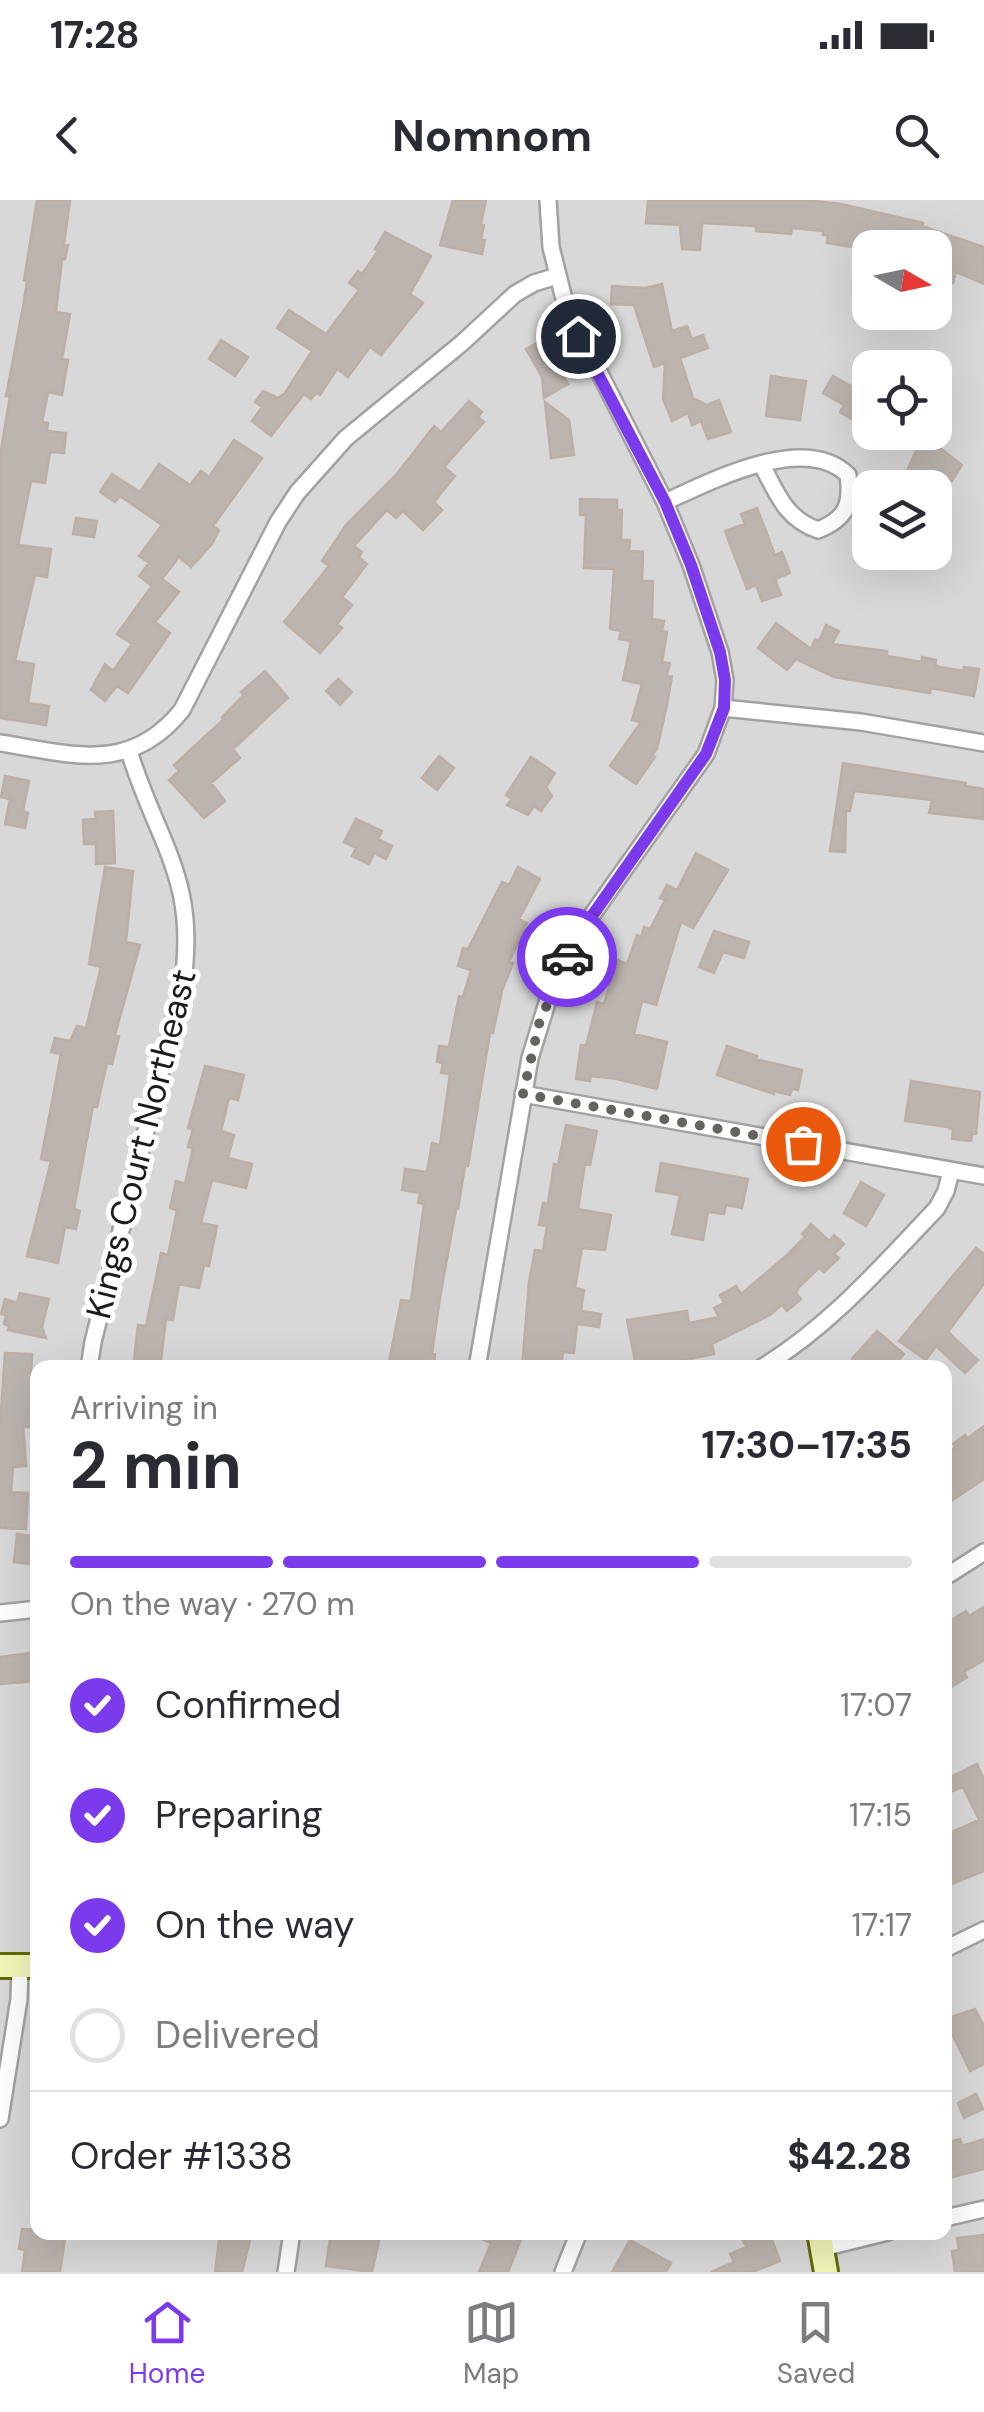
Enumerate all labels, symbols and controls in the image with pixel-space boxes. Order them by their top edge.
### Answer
text: 17:28 [50,10,140,60]
text: Nomnom [392,106,592,165]
icon: back [40,108,95,163]
icon: search [889,108,944,163]
north arrow [852,230,952,330]
map controls [852,230,952,570]
pin [536,294,621,379]
icon: home [551,309,606,364]
button: locate [852,350,952,450]
button: layers [852,470,952,570]
courier [517,907,617,1007]
icon: car [540,930,595,985]
street label: Kings Court Northeast [75,965,207,1323]
pin [761,1102,846,1187]
icon: bag [776,1117,831,1172]
text: Arriving in [70,1387,218,1429]
text: 17:30–17:35 [702,1420,912,1470]
text: 2 min [70,1424,242,1508]
text: On the way · 270 m [70,1583,355,1625]
icon: check [70,1678,125,1733]
text: Confirmed [155,1680,341,1730]
text: 17:07 [840,1684,912,1726]
icon: check [70,1788,125,1843]
text: Preparing [155,1790,323,1840]
text: 17:15 [849,1794,912,1836]
icon: check [70,1898,125,1953]
text: On the way [155,1900,354,1950]
text: 17:17 [851,1904,912,1946]
text: Delivered [155,2010,320,2060]
text: Order #1338 [70,2131,293,2181]
text: $42.28 [787,2131,912,2181]
tab: Home [129,2295,205,2392]
tab: Map [463,2295,519,2392]
tab: Saved [777,2295,855,2392]

